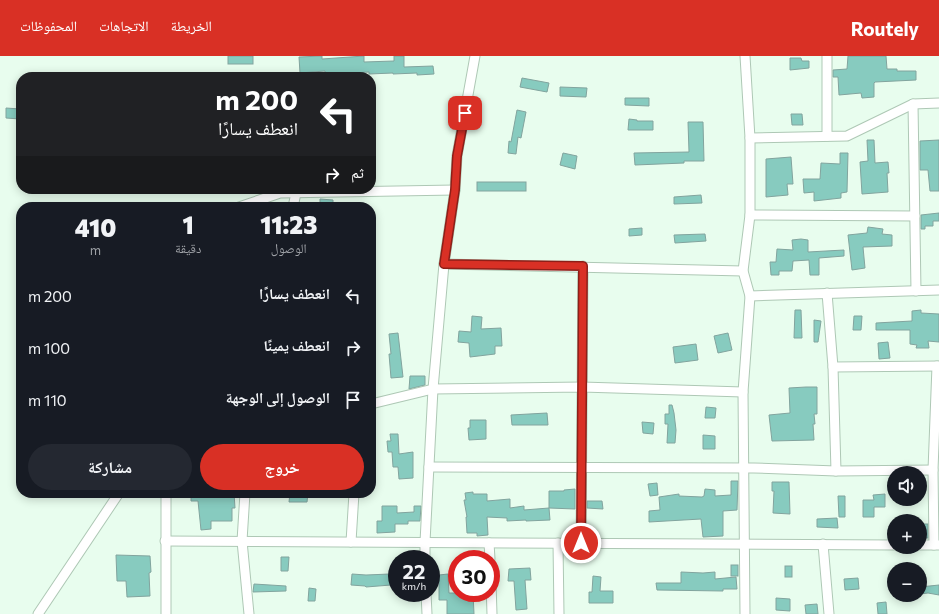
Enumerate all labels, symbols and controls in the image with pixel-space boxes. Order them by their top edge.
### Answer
text: المحفوظات [20,17,77,34]
text: الاتجاهات [99,17,149,34]
text: الخريطة [171,17,212,34]
text: Routely [851,17,919,40]
text: 200 m [215,82,298,116]
icon: left [312,88,364,140]
pin [448,96,482,130]
icon: arrive [454,102,476,124]
text: انعطف يسارًا [218,117,298,139]
text: ثم [351,163,364,181]
icon: right [321,164,343,186]
text: 1 [183,210,194,239]
text: 11:23 [260,210,317,239]
text: 410 [75,213,116,242]
text: دقيقة [175,240,201,256]
text: الوصول [271,240,307,256]
text: m [90,242,101,258]
text: انعطف يسارًا [259,284,330,302]
icon: left [342,285,364,307]
text: 200 m [28,287,72,305]
text: انعطف يمينًا [264,336,330,354]
icon: right [342,337,364,359]
text: 100 m [28,339,70,357]
text: الوصول إلى الوجهة [226,388,330,406]
icon: arrive [342,389,364,411]
text: 110 m [28,391,67,409]
button: مشاركة [28,444,192,490]
button: خروج [200,444,364,490]
map controls [887,466,927,602]
button: sound [887,466,927,506]
button: + [887,514,927,554]
position arrow [560,522,602,564]
speed limit sign: 30 [448,550,500,602]
text: 22 [403,559,425,583]
button: − [887,562,927,602]
text: km/h [402,580,426,592]

